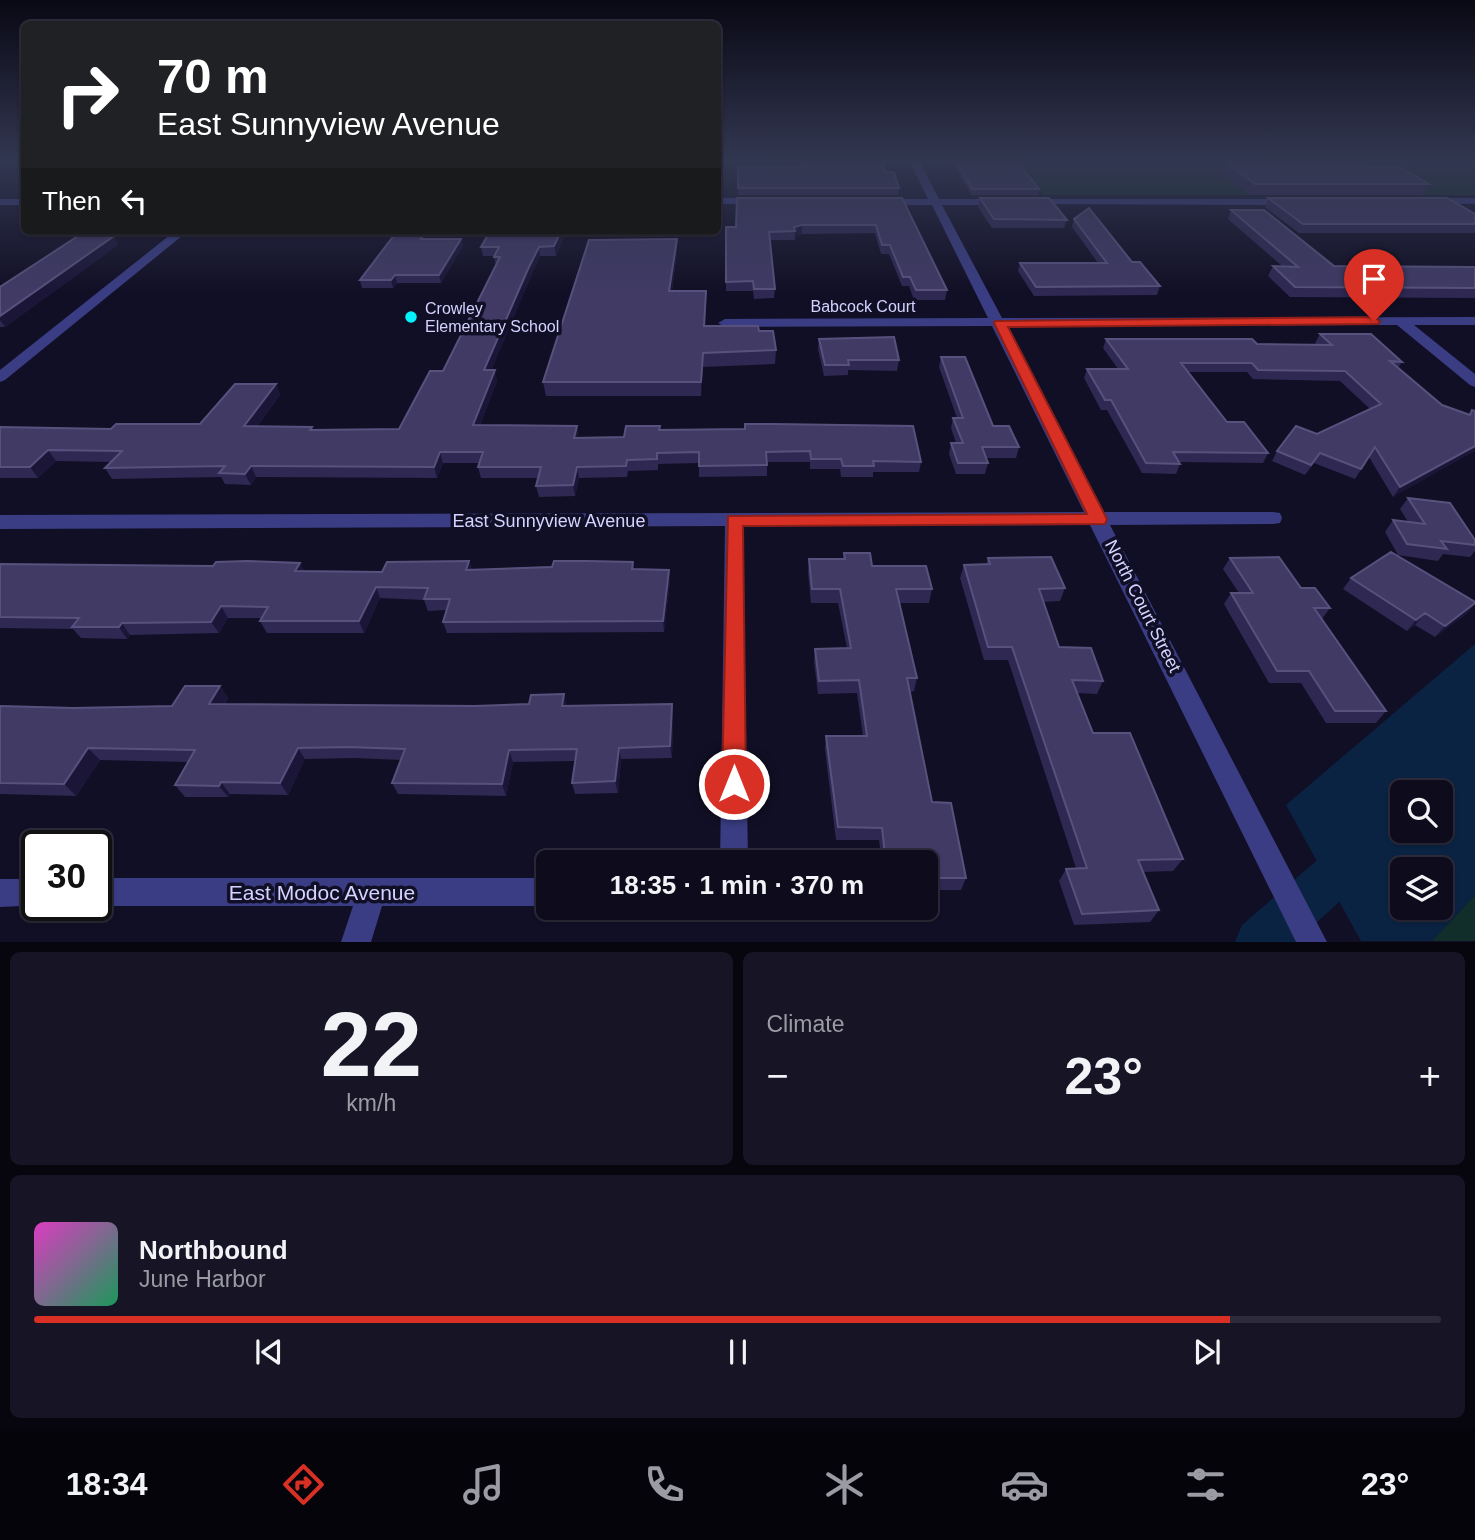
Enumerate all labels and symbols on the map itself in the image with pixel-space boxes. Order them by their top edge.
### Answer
pin [1344,249,1404,321]
street label: Babcock Court [811,298,916,315]
place label: Crowley Elementary School [425,300,559,335]
marker: Crowley Elementary School [403,309,419,325]
street label: East Sunnyview Avenue [453,511,645,531]
street label: North Court Street [1101,536,1185,676]
position arrow [697,747,771,821]
speed limit sign: 30 [21,830,112,921]
street label: East Modoc Avenue [229,881,415,904]

